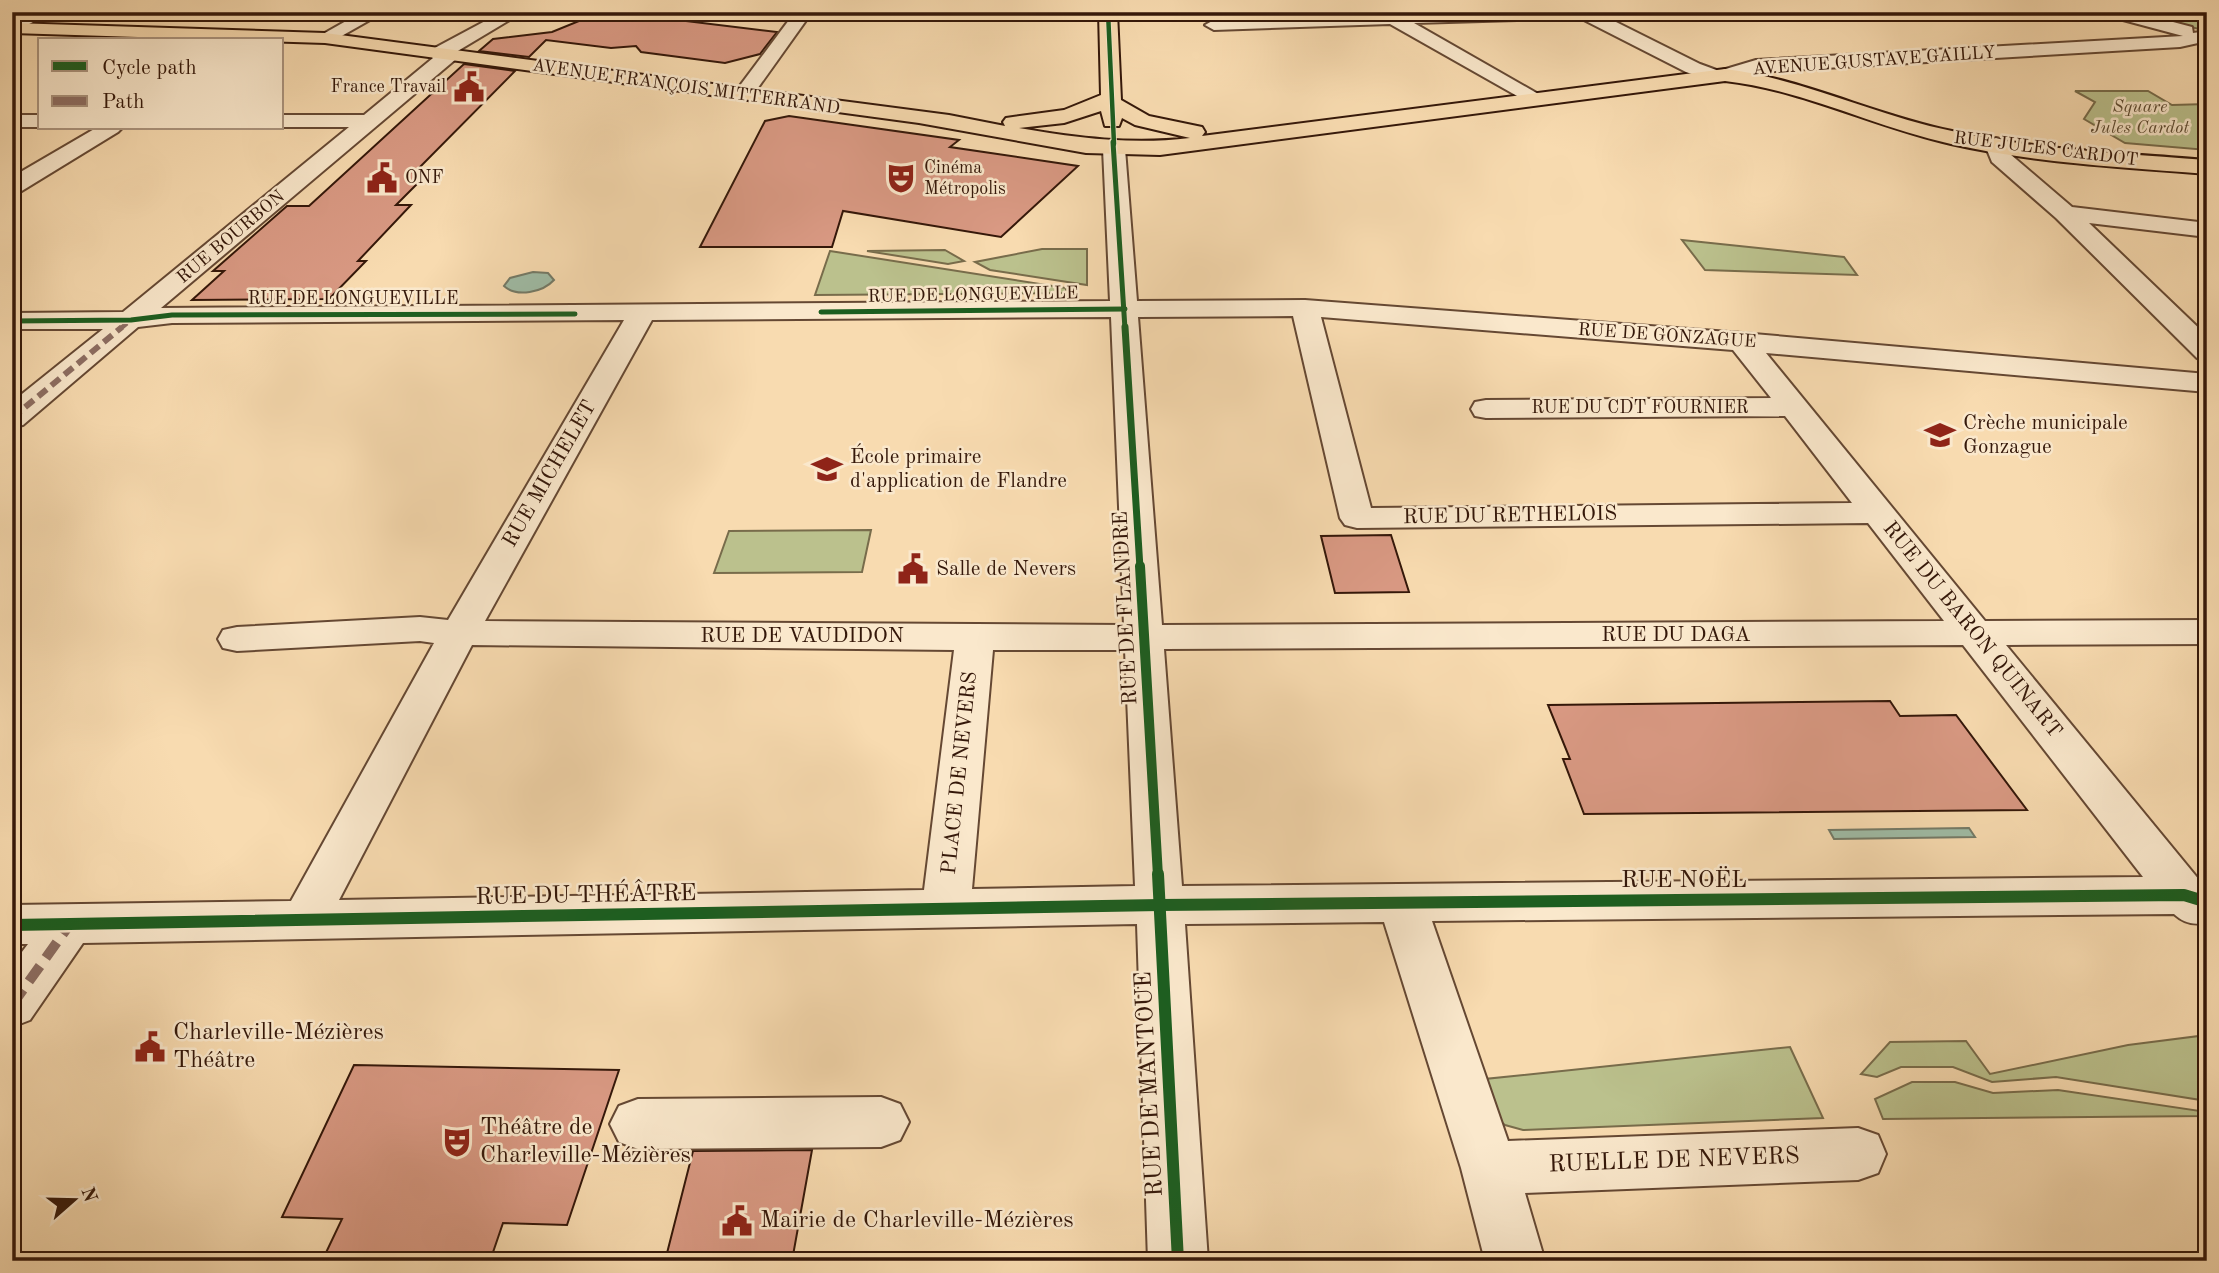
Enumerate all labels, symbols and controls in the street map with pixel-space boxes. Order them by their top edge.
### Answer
legend [38,38,284,130]
street label: AVENUE GUSTAVE GAILLY [1752,44,1996,78]
street label: AVENUE FRANÇOIS MITTERRAND [531,56,841,118]
text: Cycle path [102,58,197,79]
public building icon: France Travail [452,70,486,104]
place label: France Travail [331,78,446,96]
text: Path [102,92,145,113]
park label: Square Jules Cardot [2091,98,2189,137]
street label: RUE JULES CARDOT [1953,129,2139,169]
place label: Cinéma Métropolis [924,159,1006,198]
public building icon: ONF [365,161,399,195]
theatre icon: Cinéma Métropolis [884,161,918,195]
place label: ONF [405,169,444,187]
street label: RUE BOURBON [174,187,288,287]
street label: RUE DE LONGUEVILLE [867,284,1079,306]
street label: RUE DE LONGUEVILLE [248,290,458,308]
street label: RUE DE GONZAGUE [1577,321,1757,351]
street label: RUE MICHELET [500,397,600,551]
street label: RUE DU CDT FOURNIER [1531,399,1749,417]
place label: Crèche municipale Gonzague [1963,413,2128,458]
school or university icon: Crèche municipale Gonzague [1923,418,1957,452]
place label: École primaire d'application de Flandre [850,443,1067,492]
school or university icon: École primaire d'application de Flandre [810,452,844,486]
street label: RUE DU RETHELOIS [1403,504,1617,528]
street label: RUE DE FLANDRE [1110,510,1142,706]
street label: RUE DU BARON QUINART [1879,518,2065,742]
public building icon: Salle de Nevers [896,552,930,586]
place label: Salle de Nevers [936,559,1076,580]
street label: RUE DU DAGA [1601,625,1751,646]
street label: RUE DE VAUDIDON [700,626,904,647]
street label: PLACE DE NEVERS [939,670,981,876]
street label: RUE NOËL [1621,866,1747,893]
street label: RUE DU THÉÂTRE [475,878,697,910]
street label: RUE DE MANTOUE [1132,971,1168,1197]
place label: Charleville-Mézières Théâtre [173,1021,384,1073]
public building icon: Charleville-Mézières Théâtre [133,1030,167,1064]
place label: Théâtre de Charleville-Mézières [480,1116,691,1168]
theatre icon: Théâtre de Charleville-Mézières [440,1125,474,1159]
street label: RUELLE DE NEVERS [1548,1145,1800,1177]
north arrow [38,1164,108,1234]
text: N [76,1185,99,1206]
public building icon: Mairie de Charleville-Mézières [720,1204,754,1238]
place label: Mairie de Charleville-Mézières [760,1209,1074,1233]

